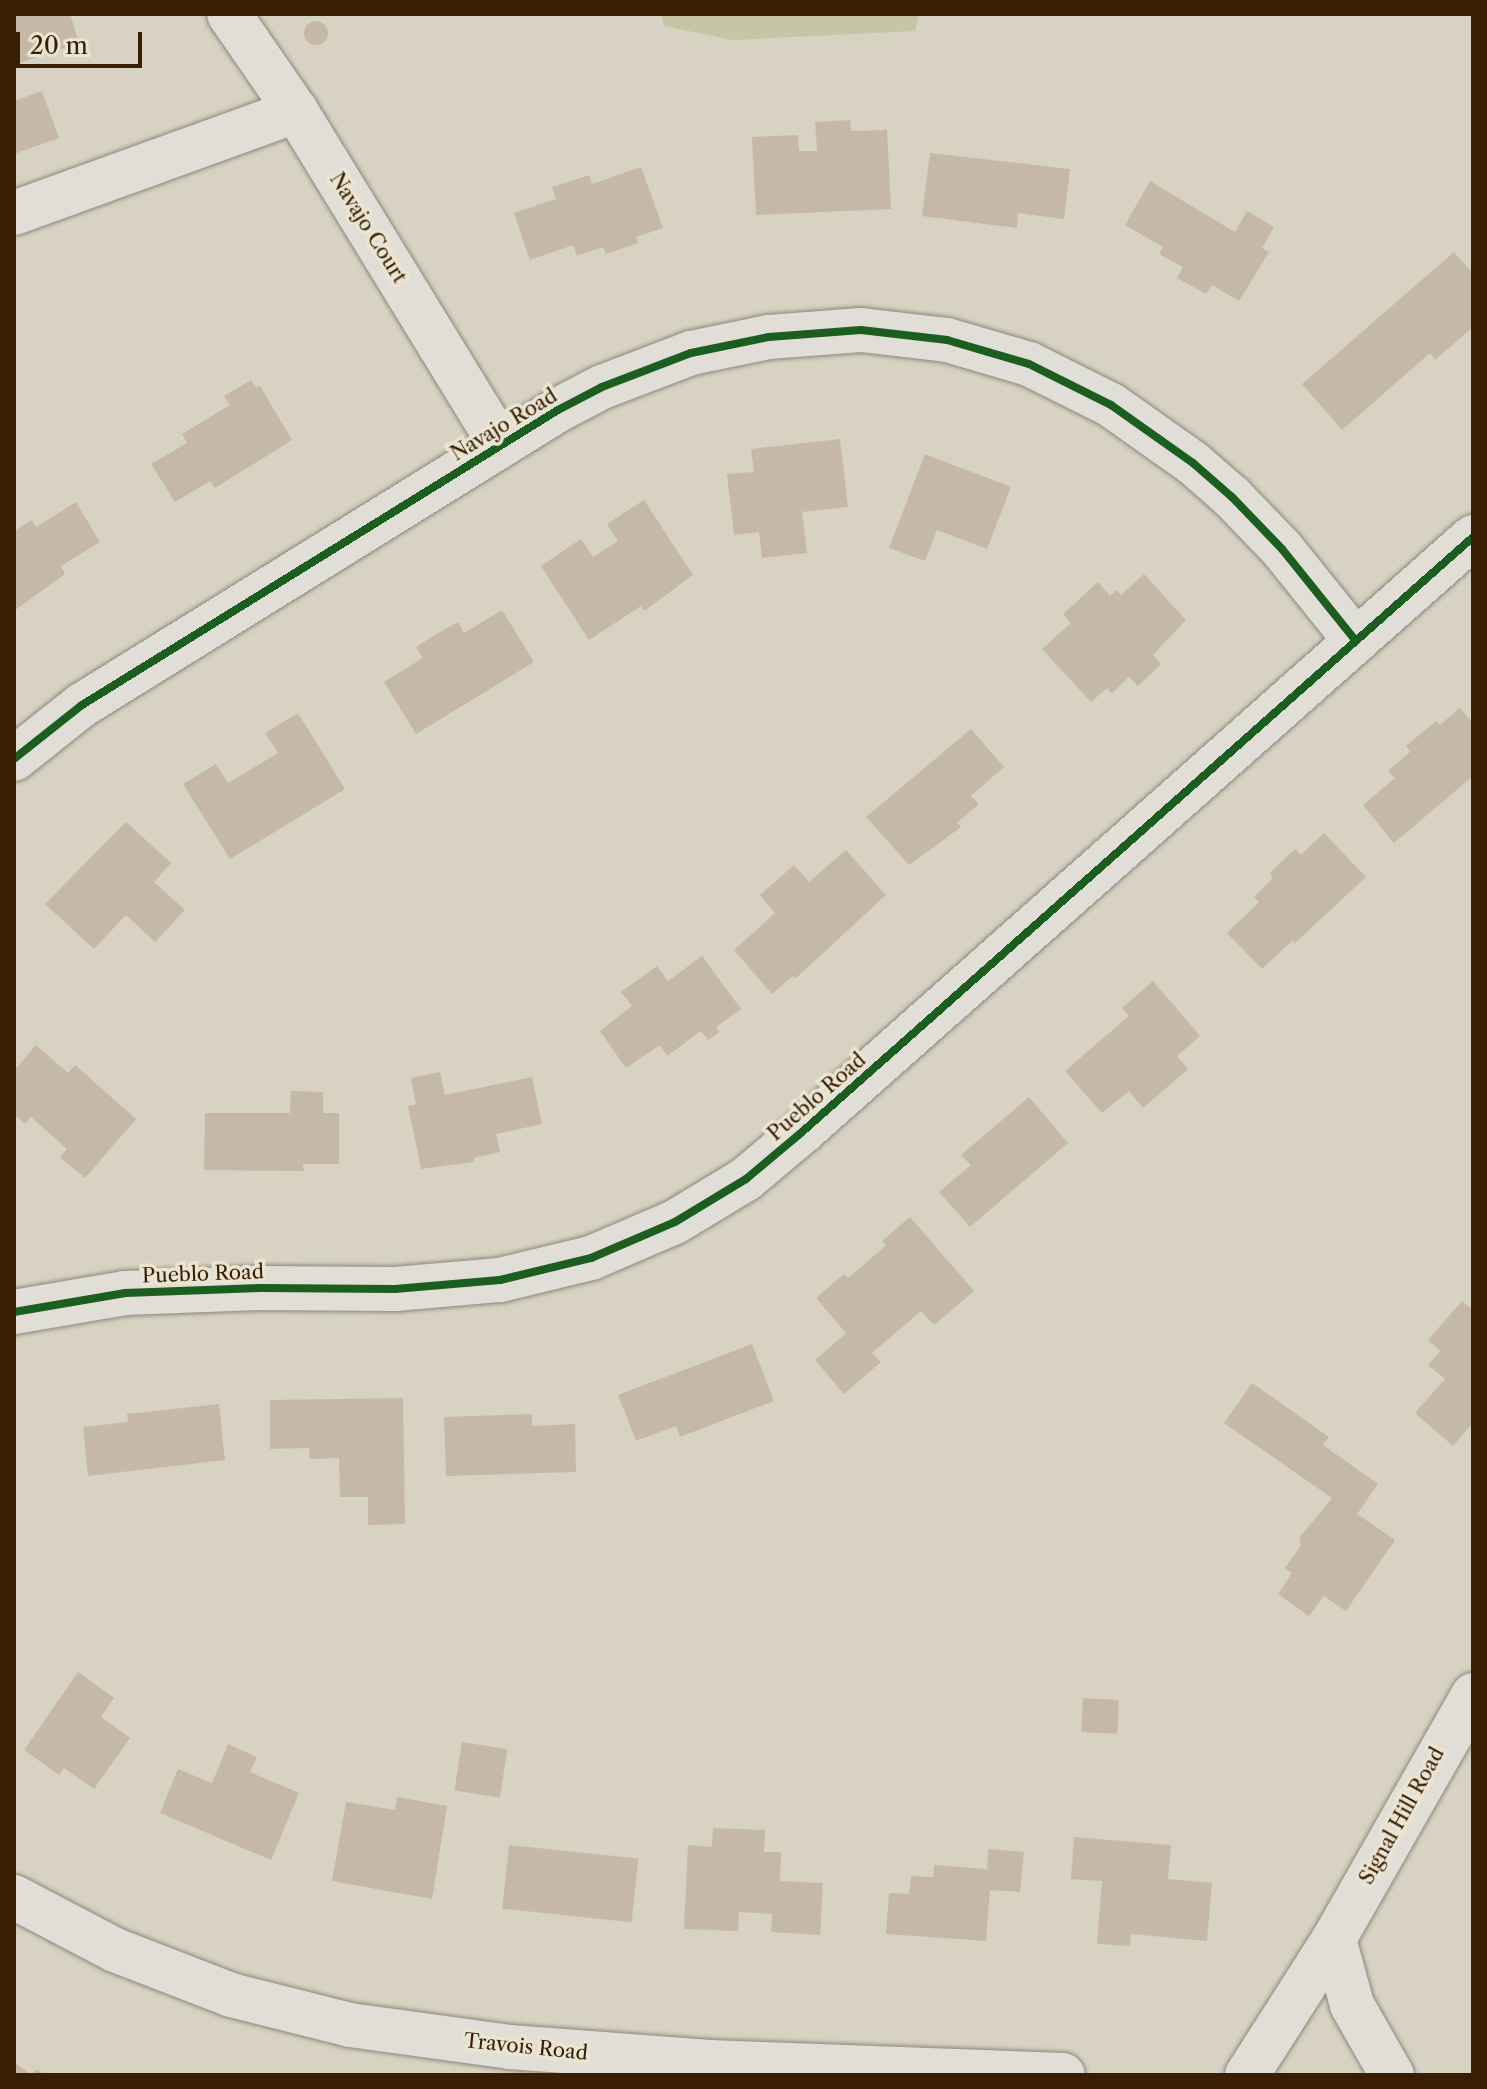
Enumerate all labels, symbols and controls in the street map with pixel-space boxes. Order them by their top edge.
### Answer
scale bar [20,16,146,66]
text: 20 m [30,31,88,60]
street label: Navajo Court [325,168,411,288]
street label: Navajo Road [447,384,561,466]
street label: Pueblo Road [763,1048,871,1146]
street label: Pueblo Road [142,1260,264,1288]
street label: Signal Hill Road [1354,1743,1450,1889]
street label: Travois Road [463,2029,589,2065]

